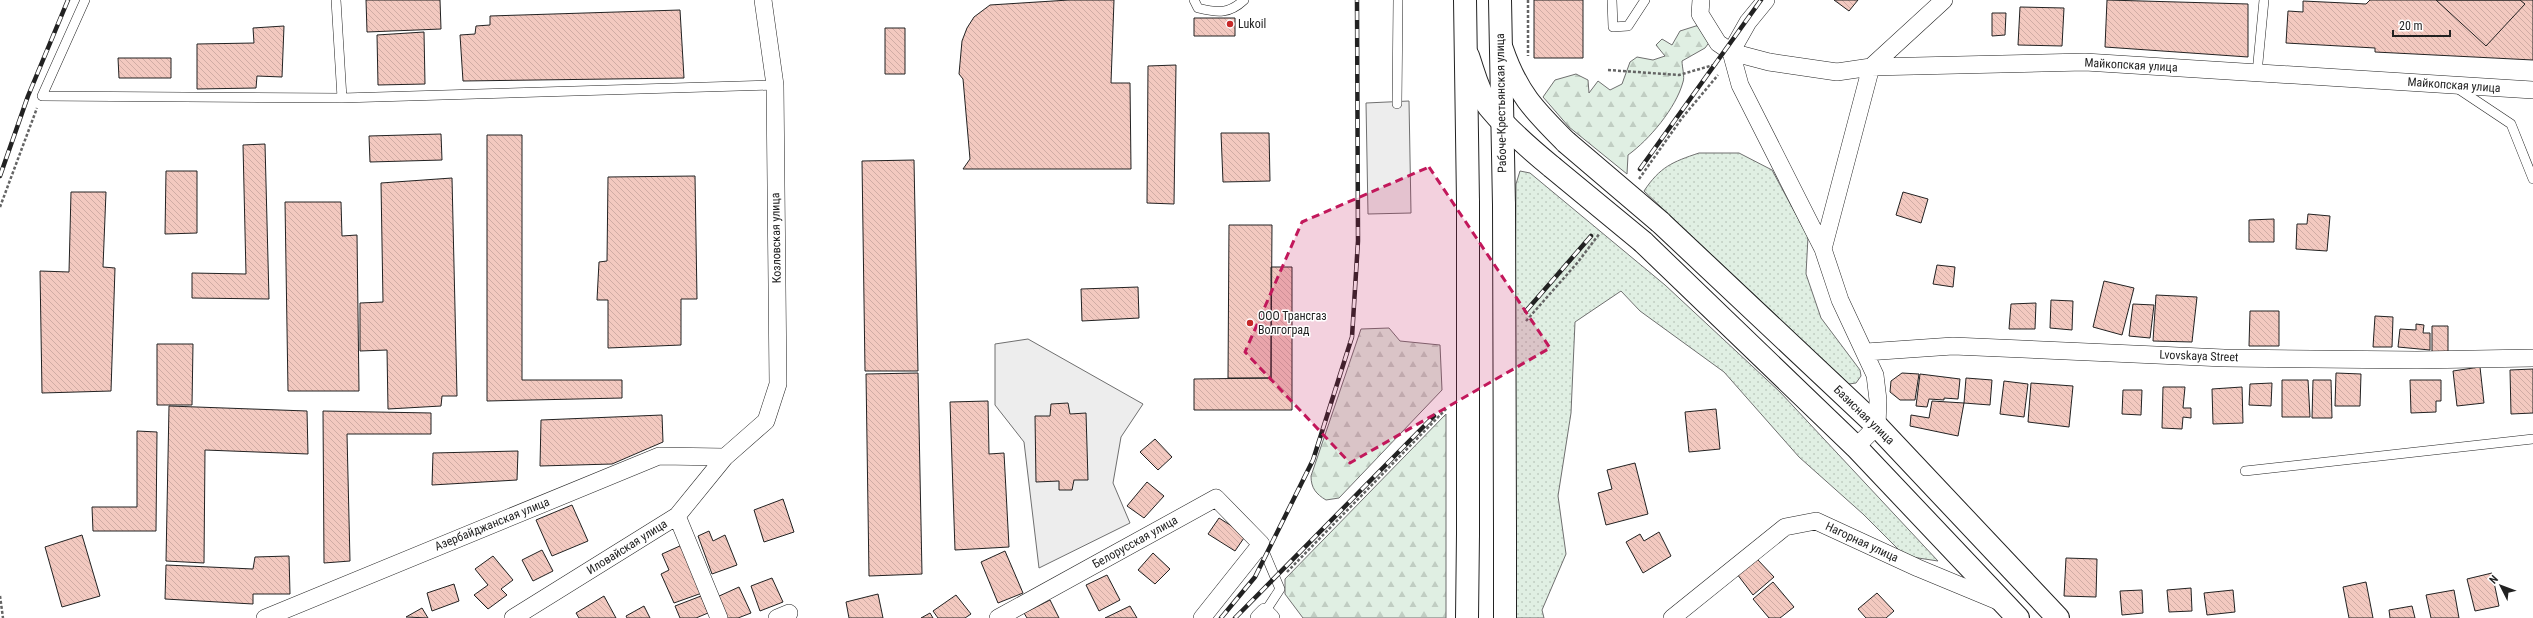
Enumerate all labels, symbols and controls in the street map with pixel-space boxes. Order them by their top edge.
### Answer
scale bar [2393,12,2450,38]
place label: Lukoil [1238,17,1266,31]
marker: Lukoil [1225,19,1235,29]
text: 20 m [2399,19,2423,33]
street label: Рабоче-Крестьянская улица [1493,33,1509,173]
street label: Майкопская улица [2084,56,2178,74]
street label: Майкопская улица [2407,75,2501,95]
street label: Козловская улица [768,192,784,284]
place label: ООО Трансгаз Волгоград [1258,309,1327,337]
marker: ООО Трансгаз Волгоград [1245,318,1255,328]
street label: Lvovskaya Street [2159,348,2239,364]
street label: Базисная улица [1831,383,1897,448]
street label: Азербайджанская улица [433,494,552,553]
street label: Белорусская улица [1090,513,1180,571]
street label: Иловайская улица [584,516,670,577]
street label: Нагорная улица [1823,519,1901,565]
north arrow [2481,566,2521,606]
text: N [2487,573,2501,587]

